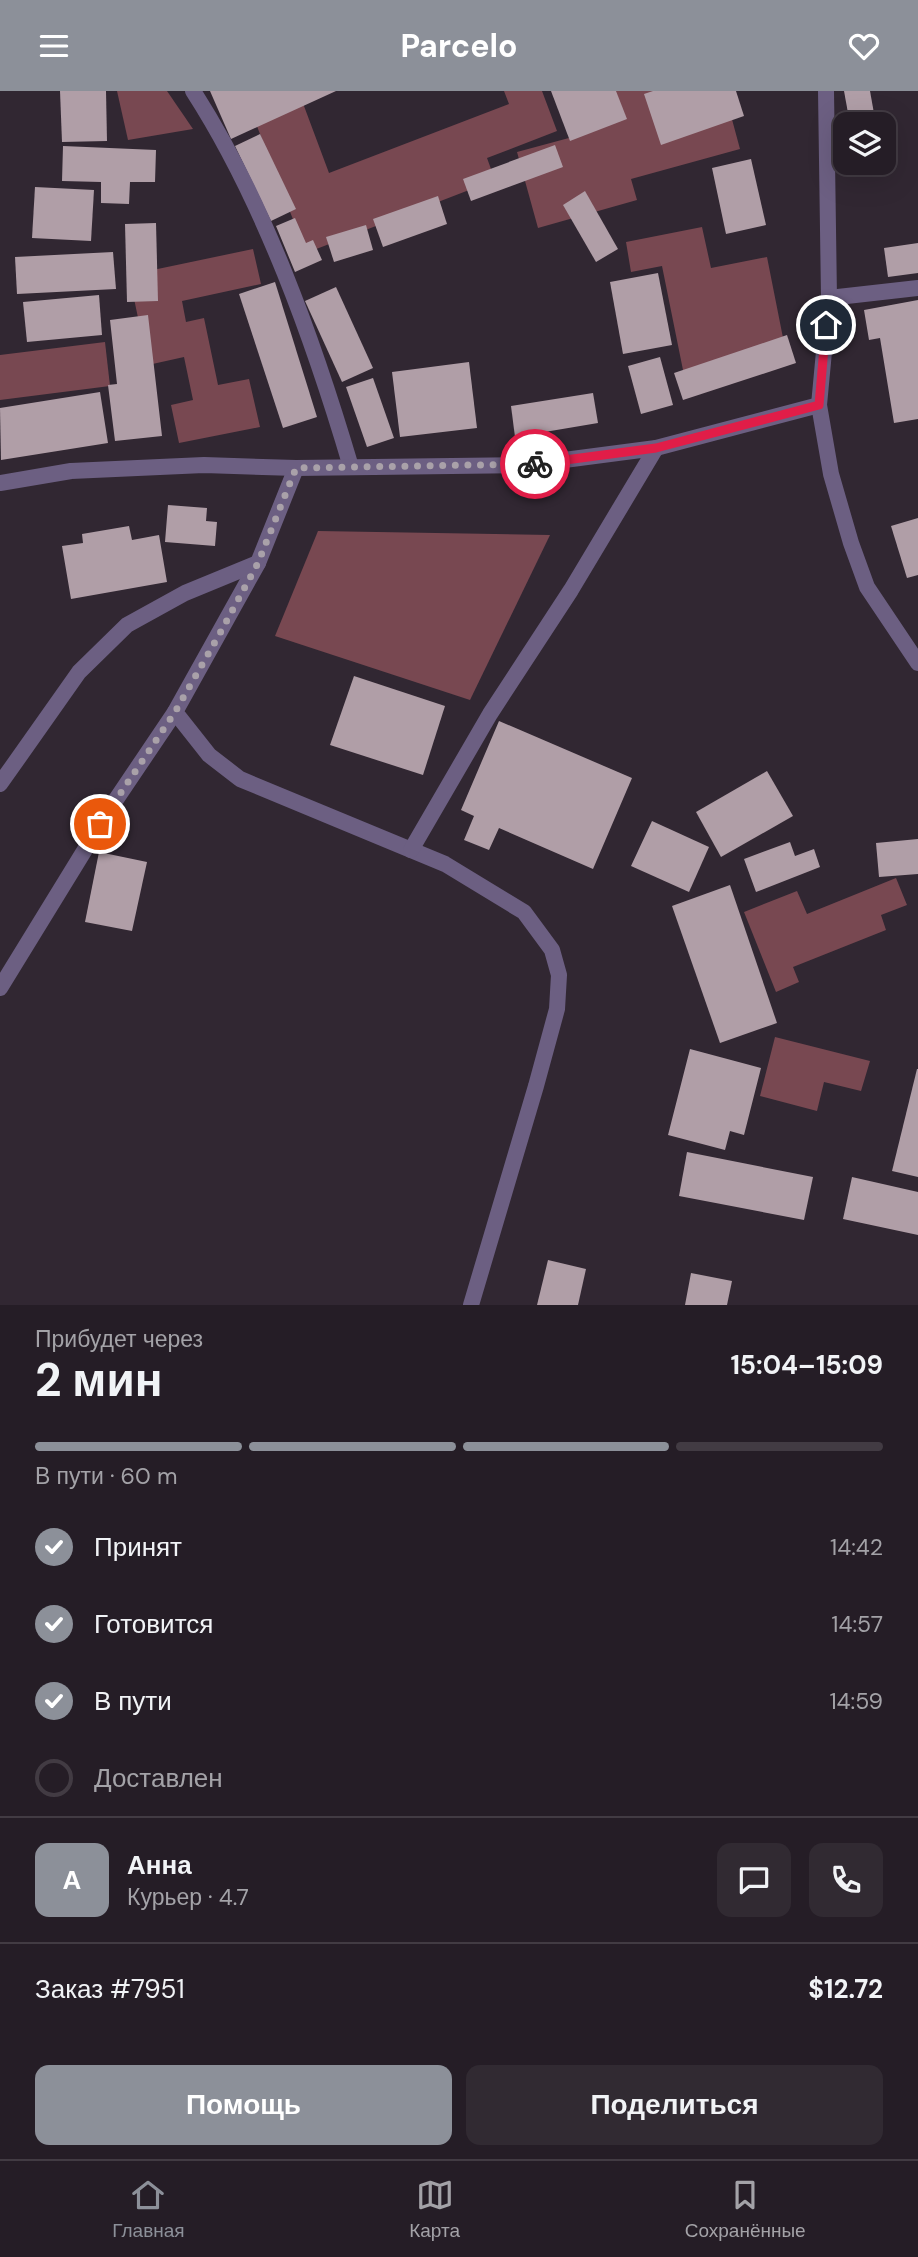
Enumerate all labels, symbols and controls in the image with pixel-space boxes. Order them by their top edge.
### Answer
text: Parcelo [401,25,517,67]
icon: menu [35,27,73,65]
icon: heart [845,27,883,65]
map controls [833,112,896,175]
button: layers [833,112,896,175]
pin [796,295,856,355]
icon: home [807,306,845,344]
courier [500,429,570,499]
icon: bike [516,445,554,483]
pin [70,794,130,854]
icon: bag [81,805,119,843]
text: Прибудет через [35,1324,203,1354]
text: 15:04–15:09 [730,1348,883,1382]
text: 2 мин [35,1350,162,1410]
text: В пути · 60 m [35,1461,177,1491]
icon: check [35,1528,73,1566]
text: Принят [94,1530,182,1564]
text: 14:42 [830,1532,883,1562]
icon: check [35,1605,73,1643]
text: Готовится [94,1607,213,1641]
text: 14:57 [831,1609,883,1639]
icon: check [35,1682,73,1720]
text: В пути [94,1684,172,1718]
text: 14:59 [829,1686,883,1716]
text: Доставлен [94,1761,223,1795]
button: chat [717,1843,791,1917]
button: phone [809,1843,883,1917]
text: Анна [127,1848,192,1882]
text: А [63,1863,81,1897]
text: Курьер · 4.7 [127,1882,249,1912]
text: Заказ #7951 [35,1972,185,2006]
text: $12.72 [808,1972,883,2006]
button: Помощь [35,2065,452,2145]
button: Поделиться [466,2065,883,2145]
tab: Главная [112,2176,185,2243]
tab: Карта [409,2176,460,2243]
tab: Сохранённые [685,2176,806,2243]

